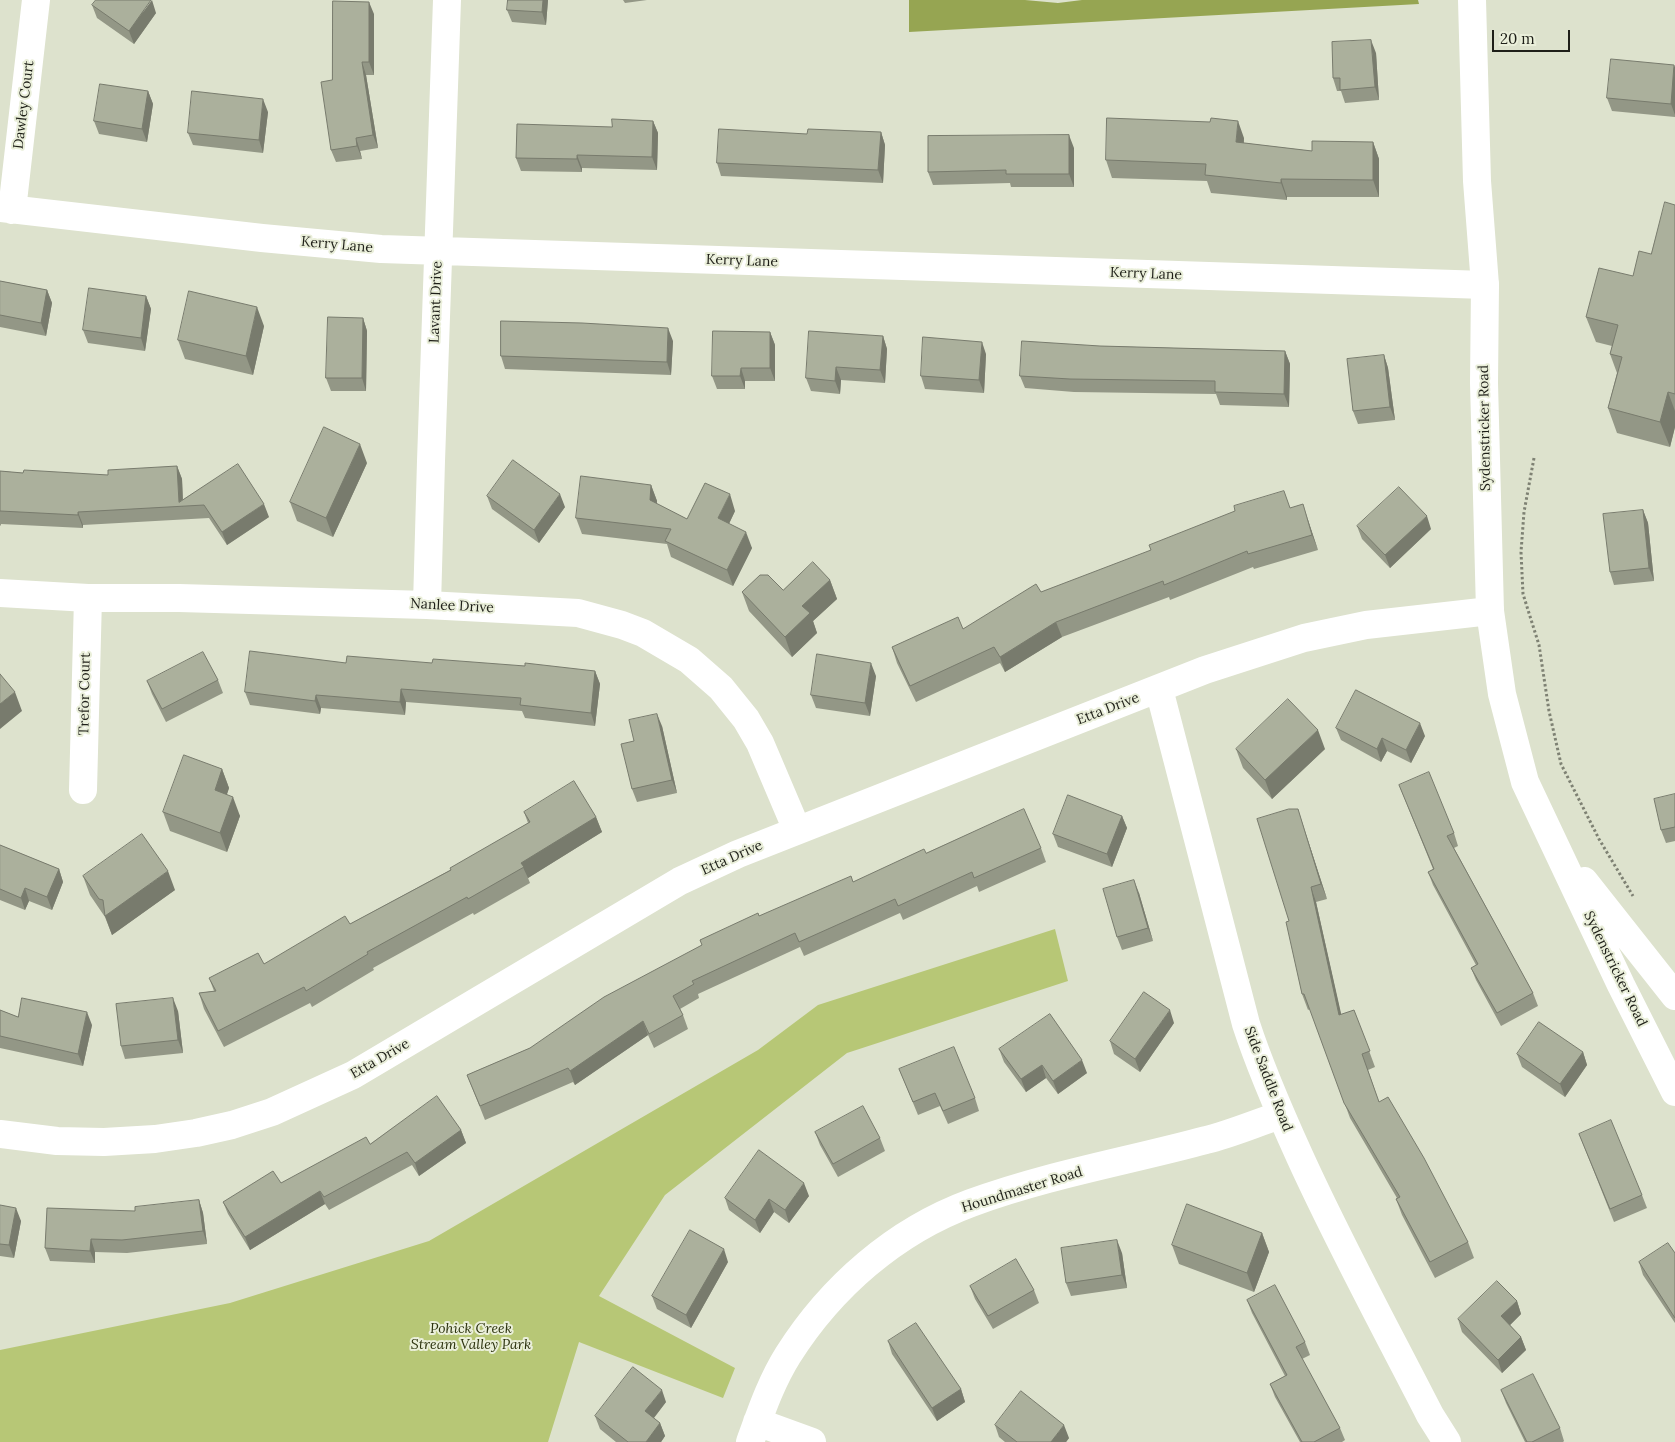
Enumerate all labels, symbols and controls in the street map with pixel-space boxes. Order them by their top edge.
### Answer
scale bar [1495,20,1572,52]
text: 20 m [1500,29,1535,48]
street label: Dawley Court [10,60,38,150]
street label: Kerry Lane [300,233,374,257]
street label: Kerry Lane [706,251,778,271]
street label: Lavant Drive [426,261,446,343]
street label: Kerry Lane [1110,264,1182,284]
street label: Sydenstricker Road [1476,365,1494,491]
street label: Nanlee Drive [410,595,494,617]
street label: Trefor Court [76,652,94,736]
street label: Etta Drive [1074,689,1142,729]
street label: Etta Drive [699,837,765,879]
street label: Sydenstricker Road [1580,909,1650,1029]
street label: Side Saddle Road [1240,1024,1296,1134]
street label: Etta Drive [347,1035,413,1083]
street label: Houndmaster Road [960,1164,1084,1216]
park label: Pohick Creek Stream Valley Park [411,1321,531,1354]

